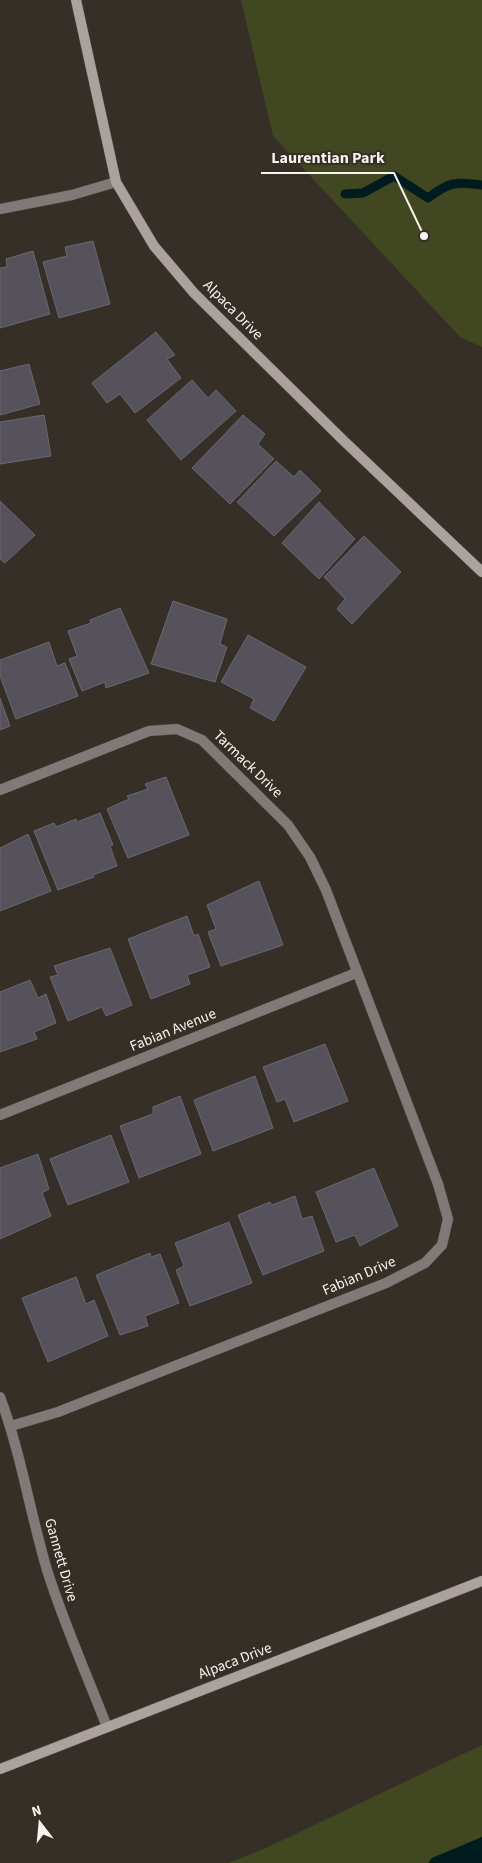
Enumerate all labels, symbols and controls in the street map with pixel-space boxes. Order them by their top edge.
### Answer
callout: Laurentian Park [261,142,394,173]
text: Laurentian Park [271,147,385,169]
street label: Alpaca Drive [198,275,268,345]
street label: Tarmack Drive [209,725,287,803]
street label: Fabian Avenue [127,1003,219,1057]
street label: Fabian Drive [319,1251,399,1301]
street label: Gannett Drive [39,1516,83,1604]
street label: Alpaca Drive [195,1637,275,1685]
north arrow [15,1798,65,1848]
text: N [29,1801,44,1822]

